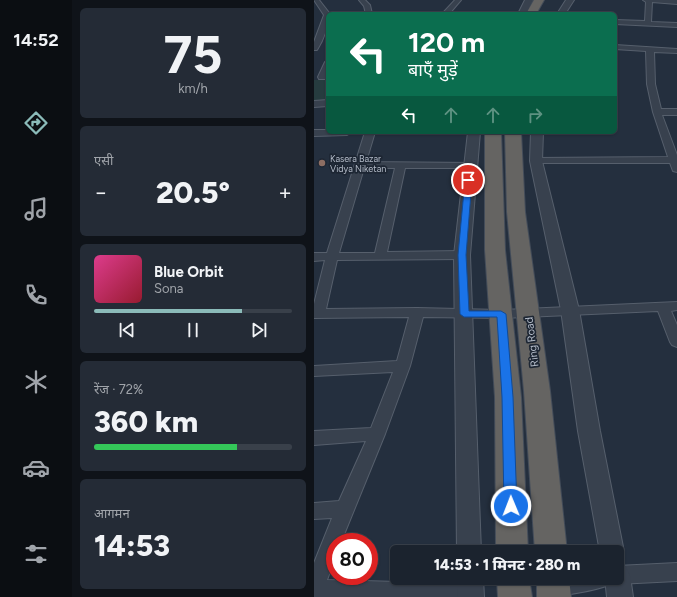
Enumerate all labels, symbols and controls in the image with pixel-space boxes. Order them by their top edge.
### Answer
text: 75 [163,24,223,86]
text: 120 m [408,25,485,59]
icon: left [342,28,394,80]
text: 14:52 [13,29,59,51]
text: बाएँ मुड़ें [408,59,458,81]
text: km/h [178,81,208,96]
icon: left [398,104,420,126]
icon: ahead [440,104,462,126]
icon: ahead [482,104,504,126]
icon: right [524,104,546,126]
icon: directions [22,109,50,137]
text: एसी [94,153,113,168]
place label: Kasera Bazar Vidya Niketan [330,153,386,174]
marker: Kasera Bazar Vidya Niketan [317,158,327,168]
pin [451,163,485,197]
icon: arrive [457,169,479,191]
text: 20.5° [156,174,230,211]
text: − [94,179,108,206]
text: + [278,179,292,206]
icon: music [22,195,50,223]
text: Blue Orbit [154,263,224,281]
icon: phone [22,281,50,309]
text: Sona [154,281,183,296]
street label: Ring Road [522,316,542,368]
icon: previous [116,319,138,341]
icon: pause [182,319,204,341]
icon: next [248,319,270,341]
icon: climate [22,368,50,396]
text: रेंज · 72% [94,382,143,397]
text: 360 km [94,403,198,440]
icon: car [22,454,50,482]
position arrow [490,485,532,527]
text: आगमन [94,506,130,521]
text: 14:53 [94,527,170,564]
speed limit sign: 80 [326,533,378,585]
icon: filters [22,540,50,568]
text: 14:53 · 1 मिनट · 280 m [434,556,580,574]

